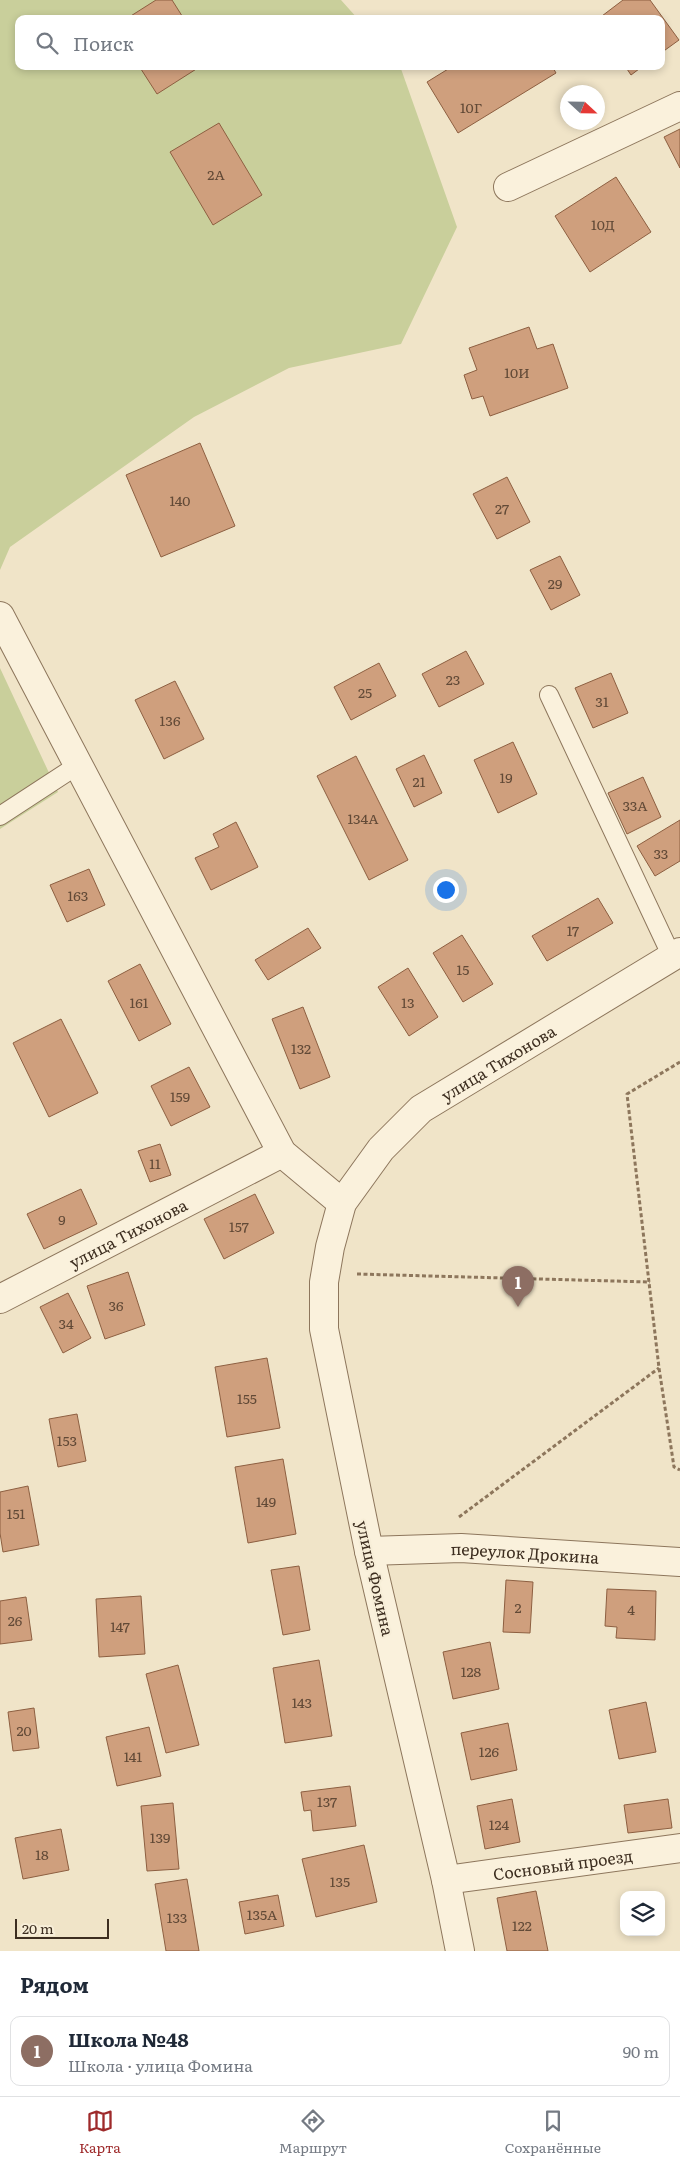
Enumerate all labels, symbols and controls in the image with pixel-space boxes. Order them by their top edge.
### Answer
search box [15,15,665,70]
icon: search [33,29,61,57]
text: Поиск [73,29,134,57]
north arrow [560,85,605,130]
house number: 10Г [460,97,483,117]
house number: 2А [207,164,225,184]
house number: 10Д [591,214,615,234]
house number: 10И [504,362,530,382]
house number: 140 [170,490,190,510]
house number: 27 [495,498,509,518]
house number: 29 [548,573,562,593]
house number: 23 [446,669,460,689]
house number: 25 [358,682,372,702]
house number: 31 [595,691,609,711]
house number: 136 [160,710,181,730]
house number: 19 [499,767,513,787]
house number: 21 [413,771,426,791]
house number: 33А [622,795,648,815]
house number: 134А [347,808,379,828]
house number: 33 [654,843,668,863]
your location [433,877,459,903]
house number: 163 [68,885,88,905]
house number: 17 [567,920,579,940]
house number: 15 [457,959,469,979]
house number: 161 [130,992,149,1012]
house number: 13 [401,992,415,1012]
street label: улица Тихонова [436,1018,560,1106]
house number: 132 [291,1038,311,1058]
house number: 159 [170,1086,190,1106]
house number: 11 [149,1153,161,1173]
street label: улица Тихонова [64,1192,192,1273]
house number: 9 [58,1209,66,1229]
house number: 157 [229,1216,249,1236]
pin: 1 [502,1266,534,1307]
house number: 36 [108,1295,124,1315]
house number: 34 [58,1313,74,1333]
house number: 155 [237,1388,257,1408]
house number: 153 [57,1430,77,1450]
house number: 149 [256,1491,276,1511]
house number: 151 [7,1503,26,1523]
street label: улица Фомина [351,1518,401,1638]
street label: переулок Дрокина [450,1536,600,1569]
house number: 2 [514,1597,522,1617]
house number: 4 [627,1599,635,1619]
house number: 26 [8,1610,23,1630]
house number: 147 [110,1616,130,1636]
house number: 128 [461,1661,482,1681]
house number: 143 [292,1692,312,1712]
house number: 20 [16,1720,32,1740]
house number: 126 [479,1741,500,1761]
house number: 141 [124,1746,143,1766]
house number: 137 [317,1791,337,1811]
house number: 124 [489,1814,510,1834]
house number: 139 [150,1827,170,1847]
street label: Сосновый проезд [492,1843,634,1885]
house number: 18 [35,1844,49,1864]
house number: 135 [330,1871,350,1891]
map controls [620,1891,665,1936]
button: layers [620,1891,665,1936]
house number: 135А [247,1904,278,1924]
house number: 133 [167,1907,187,1927]
house number: 122 [512,1915,532,1935]
scale bar [15,1916,109,1939]
text: 20 m [22,1918,54,1938]
text: Рядом [20,1968,89,1999]
text: Школа №48 [68,2025,189,2053]
text: 1 [34,2039,40,2063]
text: 90 m [623,2039,659,2063]
text: Школа · улица Фомина [68,2053,253,2077]
tab: Карта [79,2107,121,2157]
tab: Маршрут [279,2107,347,2157]
tab: Сохранённые [505,2107,601,2157]

